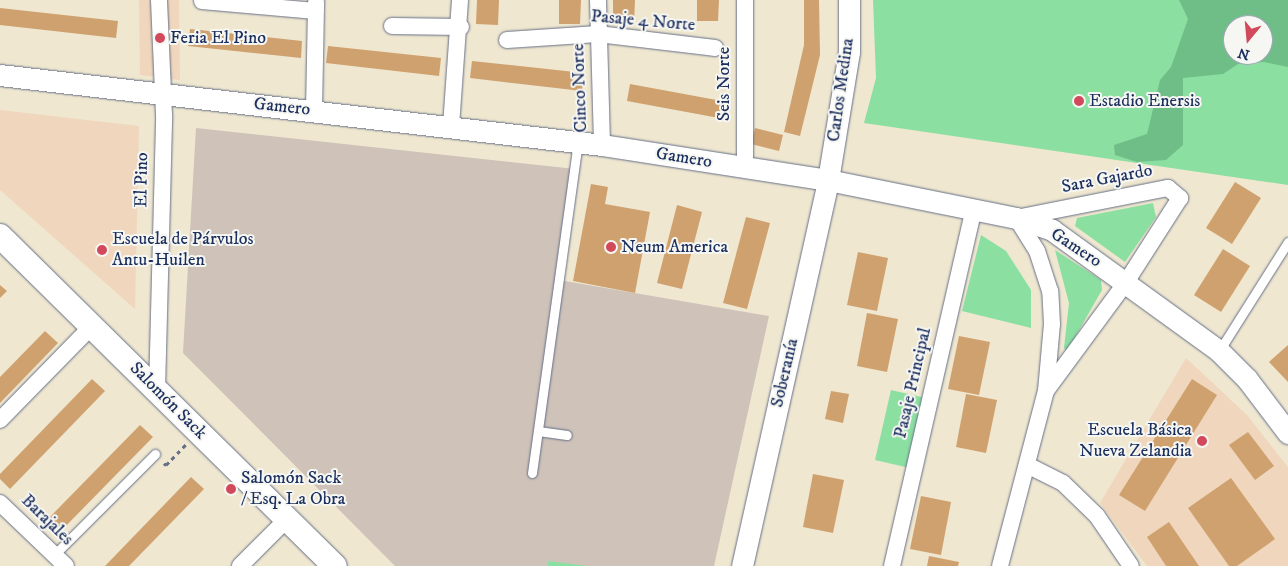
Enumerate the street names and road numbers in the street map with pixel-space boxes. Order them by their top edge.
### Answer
street label: Pasaje 4 Norte [590,6,696,36]
street label: Carlos Medina [823,37,859,143]
street label: Cinco Norte [568,43,592,133]
street label: Seis Norte [713,47,735,121]
street label: Gamero [253,93,311,121]
street label: Gamero [654,143,714,173]
street label: El Pino [131,152,153,208]
street label: Sara Gajardo [1060,160,1154,198]
street label: Gamero [1046,224,1106,272]
street label: Pasaje Principal [890,326,936,440]
street label: Soberanía [767,336,803,410]
street label: Salomón Sack [125,358,211,444]
street label: Barajales [16,490,78,550]

